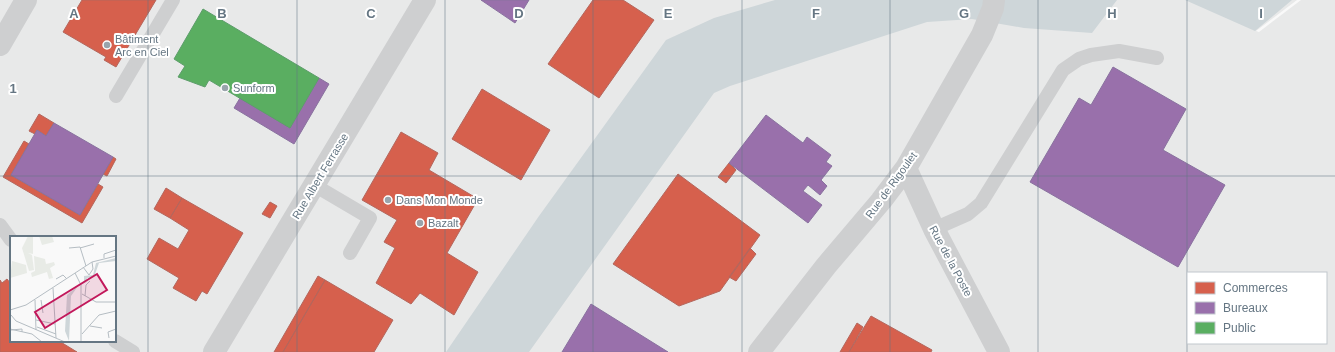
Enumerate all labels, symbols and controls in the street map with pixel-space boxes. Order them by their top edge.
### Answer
text: A [69,6,79,21]
text: B [217,6,227,21]
text: C [366,6,376,21]
text: D [514,6,524,21]
text: E [664,6,673,21]
text: F [812,6,820,21]
text: G [959,6,969,21]
text: H [1107,6,1117,21]
text: I [1259,6,1263,21]
place label: Bâtiment Arc en Ciel [115,33,169,58]
marker: Bâtiment Arc en Ciel [102,40,112,50]
text: 1 [9,81,17,96]
place label: Sunform [233,82,275,94]
marker: Sunform [220,83,230,93]
street label: Rue Albert Ferrasse [290,131,350,221]
street label: Rue de Rigoulet [863,150,919,220]
place label: Dans Mon Monde [396,194,483,206]
marker: Dans Mon Monde [383,195,393,205]
place label: Bazalt [428,217,459,229]
marker: Bazalt [415,218,425,228]
street label: Rue de la Poste [927,224,975,298]
inset map [10,236,116,342]
legend [1187,272,1327,344]
text: Commerces [1223,281,1288,295]
text: Bureaux [1223,301,1268,315]
text: Public [1223,321,1256,335]

